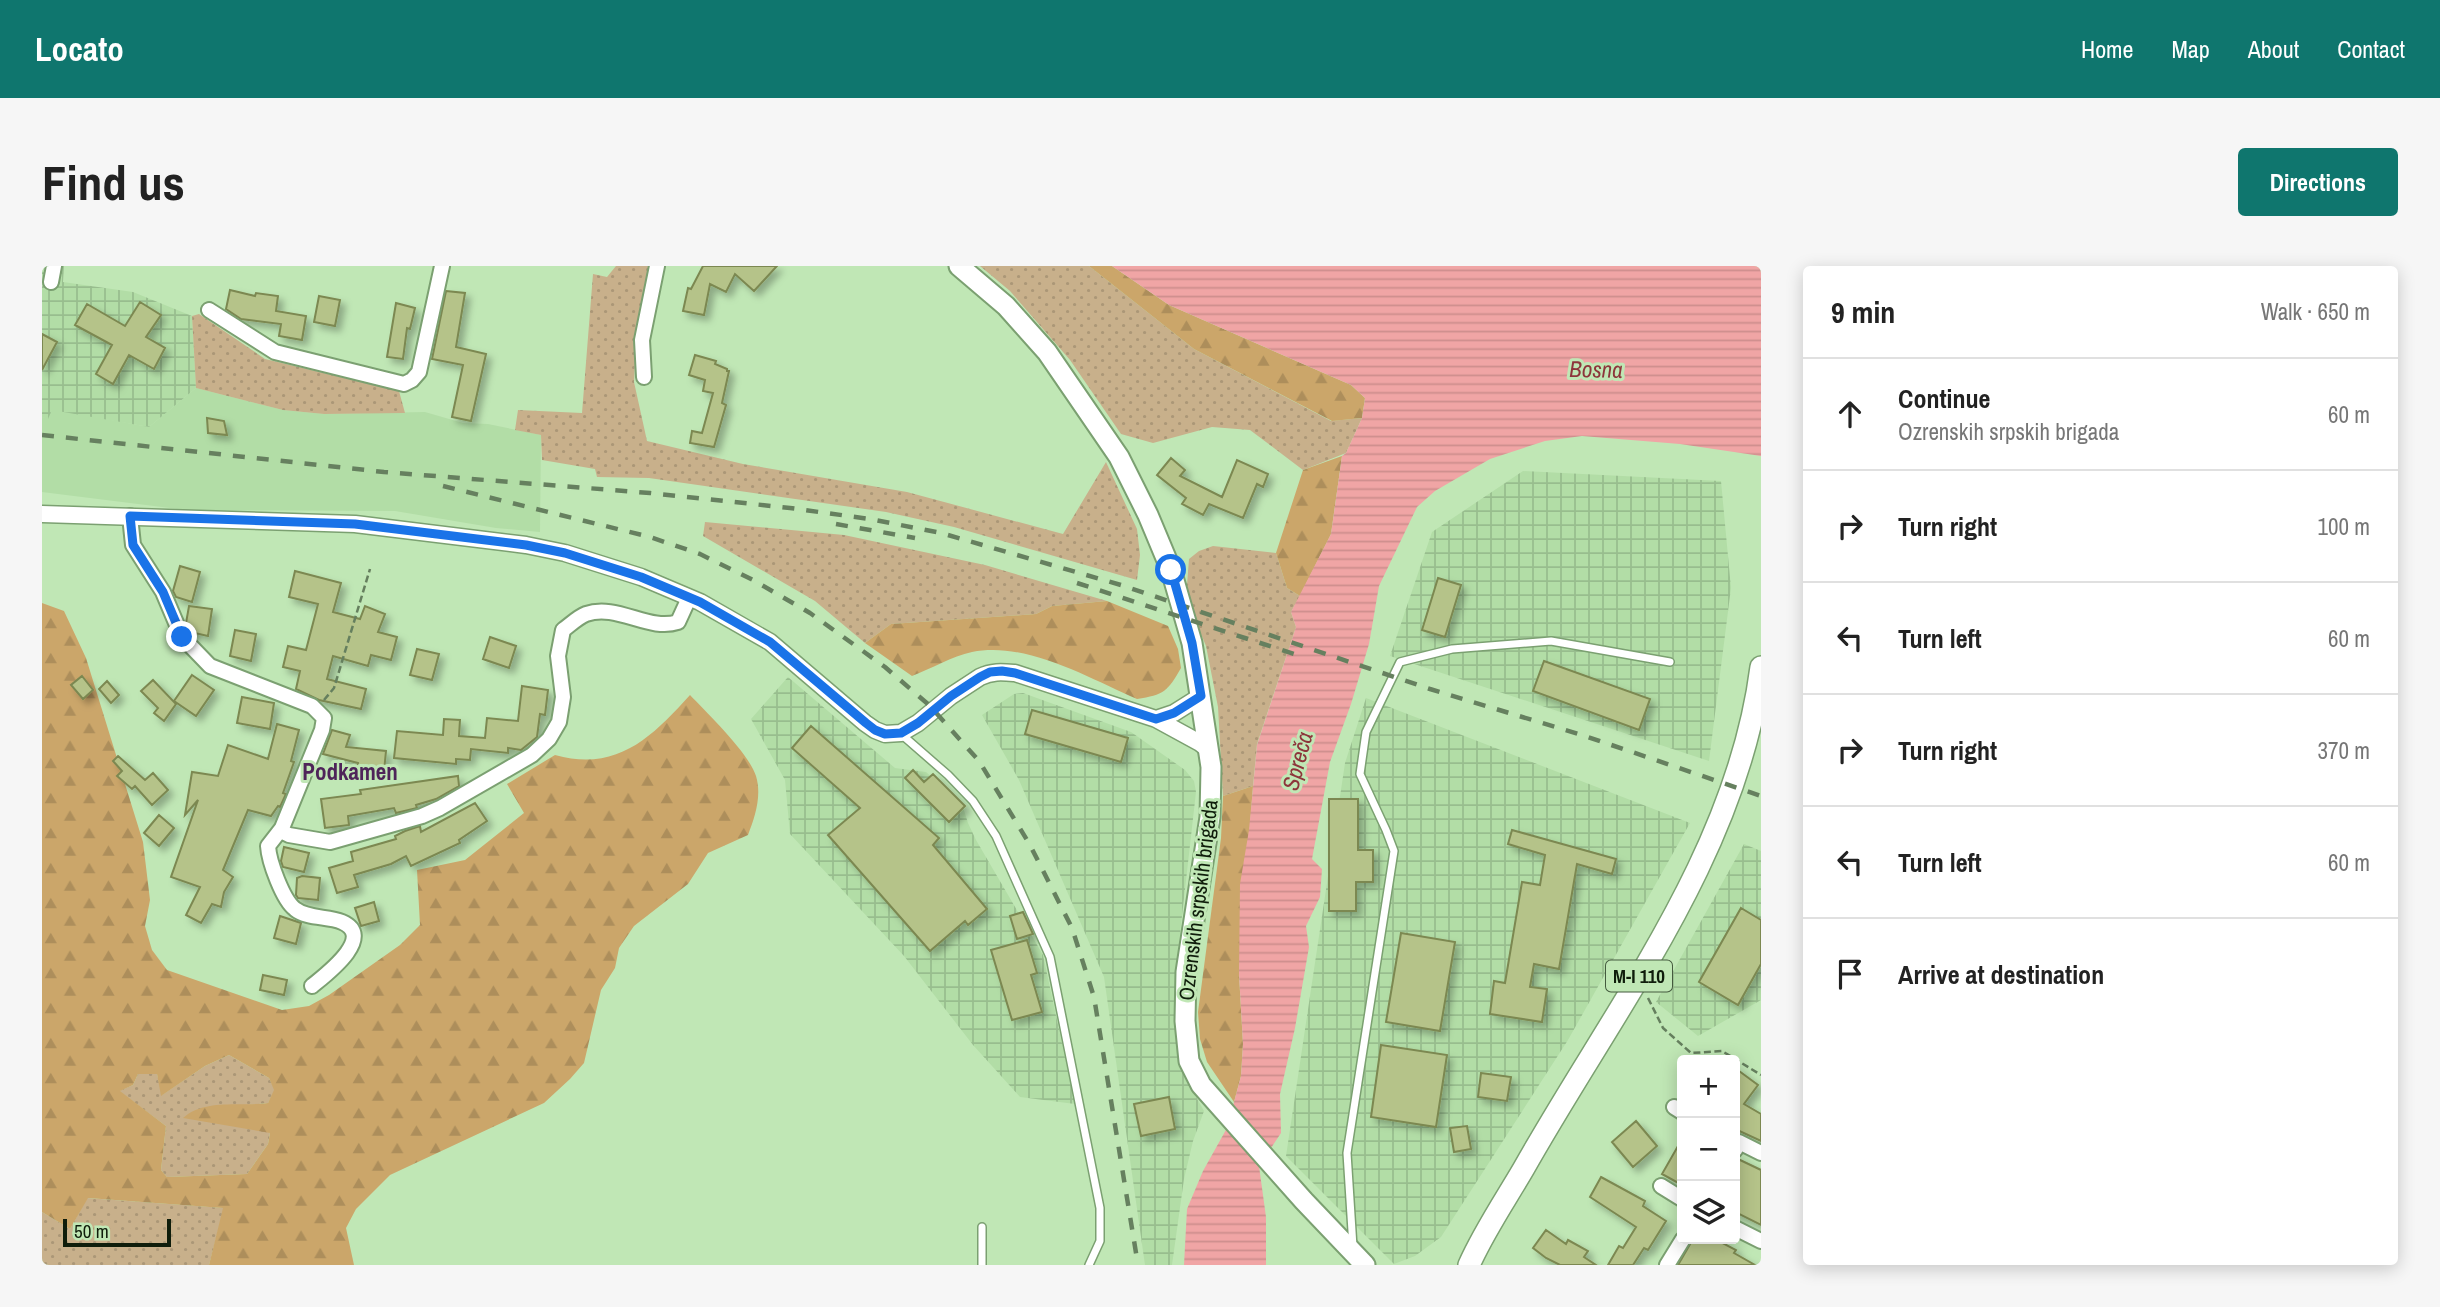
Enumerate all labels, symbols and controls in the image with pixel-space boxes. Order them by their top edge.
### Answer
text: Locato [35,27,124,71]
text: Home [2081,33,2133,65]
text: Map [2171,33,2210,65]
text: About [2248,33,2299,65]
text: Contact [2337,33,2405,65]
button: Directions [2238,148,2398,216]
text: Find us [42,149,185,215]
text: 9 min [1831,292,1895,332]
text: Walk · 650 m [2261,296,2370,327]
water label: Bosna [1569,353,1623,385]
text: Continue [1898,381,1990,416]
icon: ahead [1831,395,1869,433]
text: 60 m [2328,399,2370,430]
text: Ozrenskih srpskih brigada [1898,416,2119,447]
icon: right [1831,507,1869,545]
text: Turn right [1898,509,1997,544]
text: 100 m [2318,511,2370,542]
route start [1155,554,1186,585]
icon: left [1831,619,1869,657]
route end [166,621,197,652]
text: Turn left [1898,621,1982,656]
text: 60 m [2328,623,2370,654]
water label: Spreča [1274,728,1320,794]
icon: right [1831,731,1869,769]
text: Turn right [1898,733,1997,768]
text: 370 m [2318,735,2370,766]
district label: Podkamen [302,756,398,787]
street label: Ozrenskih srpskih brigada [1171,798,1225,1002]
icon: left [1831,843,1869,881]
text: Turn left [1898,845,1982,880]
text: 60 m [2328,847,2370,878]
icon: arrive [1831,955,1869,993]
text: Arrive at destination [1898,957,2104,992]
road number: M-I 110 [1606,960,1672,992]
map controls [1677,1055,1740,1244]
button: + [1677,1055,1740,1118]
button: − [1677,1118,1740,1181]
button: layers [1677,1181,1740,1244]
scale bar [63,1216,172,1248]
text: 50 m [74,1218,109,1244]

